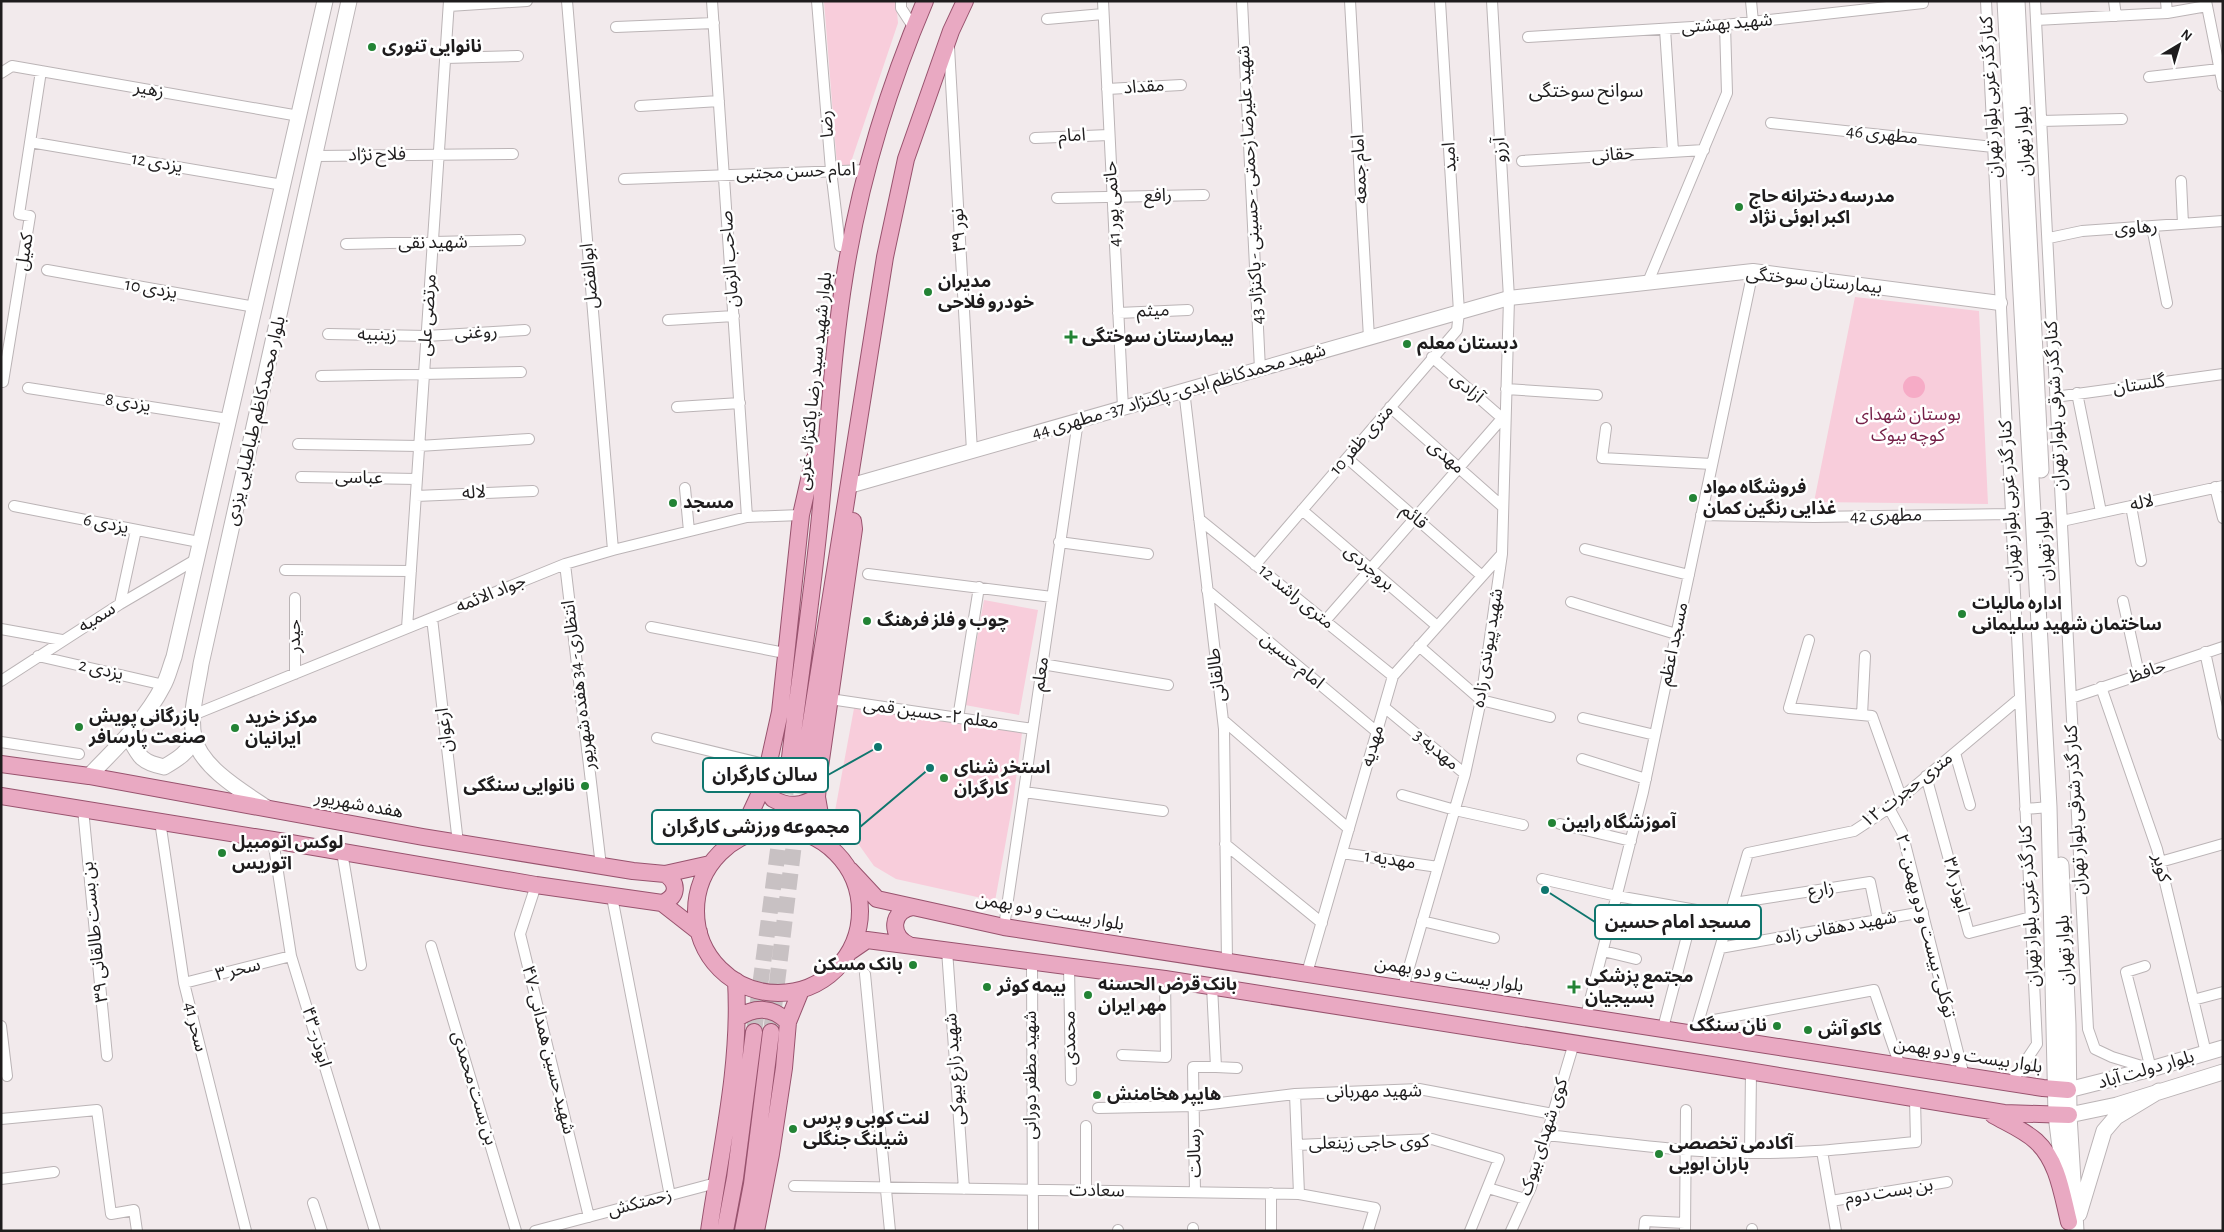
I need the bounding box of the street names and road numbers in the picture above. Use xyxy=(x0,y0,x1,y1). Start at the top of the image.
street label: شهید بهشتی xyxy=(1681,11,1774,38)
street label: کنار گذر غربی بلوار تهران xyxy=(1977,15,2005,178)
street label: شهید علیرضا زحمتی - حسینی - پاکنژاد 43 xyxy=(1235,45,1268,325)
street label: مقداد xyxy=(1123,77,1165,97)
street label: زهیر xyxy=(131,78,165,102)
street label: بلوار تهران xyxy=(2013,105,2036,177)
street label: رضا xyxy=(817,109,838,139)
street label: مطهری 46 xyxy=(1845,122,1919,149)
street label: امام xyxy=(1058,126,1087,150)
street label: امام جمعه xyxy=(1349,133,1375,204)
street label: آرزو xyxy=(1489,136,1511,163)
street label: امید xyxy=(1440,142,1460,172)
street label: فلاح نژاد xyxy=(348,145,406,168)
street label: حقانی xyxy=(1591,145,1635,166)
street label: یزدی 12 xyxy=(130,150,184,177)
street label: حاتمی پور 41 xyxy=(1102,160,1125,247)
street label: امام حسن مجتبی xyxy=(736,161,856,187)
street label: رافع xyxy=(1144,187,1172,209)
street label: نور ۳۹ xyxy=(949,208,970,252)
street label: صاحب الزمان xyxy=(718,210,743,308)
street label: رهاوی xyxy=(2114,218,2158,239)
street label: کمیل xyxy=(13,231,38,272)
street label: شهید نقی xyxy=(398,233,468,254)
street label: ابوالفضل xyxy=(578,242,603,310)
street label: بیمارستان سوختگی xyxy=(1745,264,1883,298)
street label: بلوار شهید سید رضا پاکنژاد غربی xyxy=(795,271,837,491)
street label: مرتضی علی xyxy=(416,273,441,357)
street label: یزدی 10 xyxy=(123,276,179,303)
street label: میثم xyxy=(1136,301,1170,324)
street label: بلوار محمدکاظم طباطبایی یزدی xyxy=(223,314,292,528)
street label: کنار گذر شرقی بلوار تهران xyxy=(2042,320,2070,492)
street label: روغنی xyxy=(454,323,498,344)
street label: زینبیه xyxy=(357,326,397,345)
street label: شهید محمدکاظم ابدی- پاکنژاد 37- مطهری 44 xyxy=(1030,341,1329,446)
street label: آزادی xyxy=(1447,368,1488,408)
street label: گلستان xyxy=(2112,371,2167,399)
street label: یزدی 8 xyxy=(104,391,152,416)
street label: 10 متری ظفر xyxy=(1327,401,1398,479)
street label: کنار گذر غربی بلوار تهران xyxy=(1996,419,2024,582)
street label: مهدی xyxy=(1424,436,1468,478)
street label: عباسی xyxy=(335,469,383,488)
street label: لاله xyxy=(462,483,486,503)
street label: لاله xyxy=(2128,492,2156,514)
street label: قائم xyxy=(1395,501,1431,535)
street label: مطهری 42 xyxy=(1850,506,1922,527)
street label: بلوار تهران xyxy=(2034,510,2057,582)
street label: یزدی 6 xyxy=(82,511,130,538)
street label: بروجردی xyxy=(1340,542,1397,595)
street label: 12 متری راشد xyxy=(1254,561,1337,634)
street label: جواد الائمه xyxy=(453,572,529,617)
street label: شهید پیوندی زاده xyxy=(1470,587,1507,709)
street label: انتظاری- 34 هفده شهریور xyxy=(560,599,599,772)
street label: سمیه xyxy=(75,600,119,636)
street label: مسجد اعظم xyxy=(1656,601,1695,688)
street label: حیدر xyxy=(286,619,305,654)
street label: امام حسین xyxy=(1254,630,1327,696)
street label: طالقانی xyxy=(1205,647,1230,703)
street label: یزدی 2 xyxy=(77,656,125,685)
street label: معلم xyxy=(1030,656,1055,693)
street label: حافظ xyxy=(2126,657,2168,687)
street label: معلم ۲- حسین قمی xyxy=(862,696,1000,735)
street label: ارغوان xyxy=(434,707,457,753)
street label: مهدیه xyxy=(1359,723,1387,769)
street label: کنار گذر شرقی بلوار تهران xyxy=(2062,724,2090,896)
street label: مهدیه 3 xyxy=(1410,726,1462,774)
street label: ۱۲ متری حجرت xyxy=(1858,749,1957,832)
street label: هفده شهریور xyxy=(312,788,405,823)
street label: کنار گذر غربی بلوار تهران xyxy=(2016,824,2044,987)
street label: توکلی- بیست و دو بهمن ۲۰ xyxy=(1891,832,1958,1020)
street label: مهدیه 1 xyxy=(1363,848,1417,872)
street label: کویر xyxy=(2148,851,2173,885)
street label: ۳۸ ابوذر xyxy=(1939,855,1972,915)
street label: بن‌ بست طالقانی ۳۹ xyxy=(79,861,112,1003)
street label: زارع xyxy=(1807,879,1836,905)
street label: بلوار بیست و دو بهمن xyxy=(974,890,1126,935)
street label: شهید دهقانی زاده xyxy=(1774,908,1898,949)
street label: بلوار تهران xyxy=(2054,914,2077,986)
street label: بلوار بیست و دو بهمن xyxy=(1373,954,1525,997)
street label: سحر ۳ xyxy=(214,956,263,985)
street label: شهید حسین همدانی -۴۷ xyxy=(517,964,578,1136)
street label: سحر 41 xyxy=(179,1000,210,1054)
street label: ابوذر- ۴۳ xyxy=(297,1005,334,1070)
street label: شهید مظفر دورانی xyxy=(1022,1011,1041,1139)
street label: محمدی xyxy=(1061,1011,1080,1065)
street label: شهید زارع بیوکی xyxy=(942,1012,972,1126)
street label: بن بست محمدی xyxy=(447,1029,500,1148)
street label: بلوار بیست و دو بهمن xyxy=(1892,1035,2044,1078)
street label: بلوار دولت آباد xyxy=(2095,1046,2197,1093)
street label: کوی شهدای بیوک xyxy=(1517,1076,1573,1198)
street label: شهید مهربانی xyxy=(1326,1082,1422,1103)
street label: رسالت xyxy=(1186,1128,1205,1178)
street label: کوی حاجی زینعلی xyxy=(1308,1133,1430,1154)
street label: بن بست دوم xyxy=(1844,1176,1935,1212)
street label: سعادت xyxy=(1069,1182,1125,1200)
street label: زحمتکش xyxy=(606,1186,674,1221)

